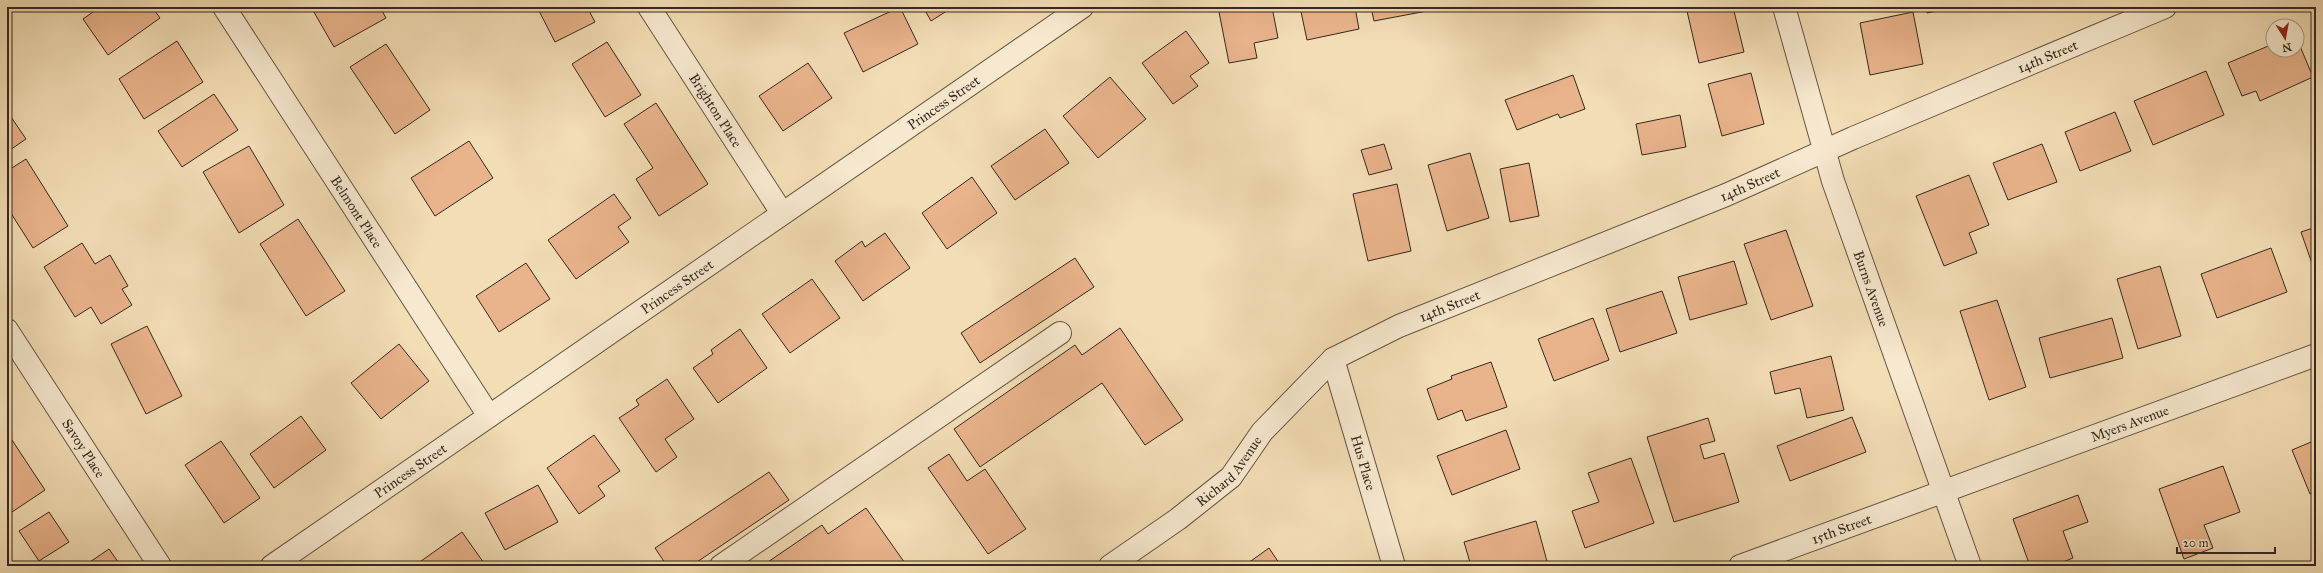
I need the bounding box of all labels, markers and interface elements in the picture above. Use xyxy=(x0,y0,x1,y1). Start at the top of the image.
north arrow xyxy=(2265,18,2305,58)
street label: 14th Street xyxy=(2015,37,2081,77)
text: N xyxy=(2280,40,2293,55)
street label: Brighton Place xyxy=(685,70,746,151)
street label: Princess Street xyxy=(904,72,983,134)
street label: 14th Street xyxy=(1718,164,1783,206)
street label: Belmont Place xyxy=(327,173,386,252)
street label: Burns Avenue xyxy=(1849,248,1892,329)
street label: Princess Street xyxy=(638,256,717,318)
street label: 14th Street xyxy=(1417,286,1483,326)
street label: Myers Avenue xyxy=(2089,402,2171,446)
street label: Savoy Place xyxy=(58,416,109,481)
street label: Richard Avenue xyxy=(1193,433,1266,511)
street label: Hus Place xyxy=(1347,433,1379,493)
street label: Princess Street xyxy=(371,440,450,502)
street label: 15th Street xyxy=(1809,511,1874,548)
scale bar xyxy=(2177,529,2275,555)
text: 20 m xyxy=(2183,536,2209,550)

